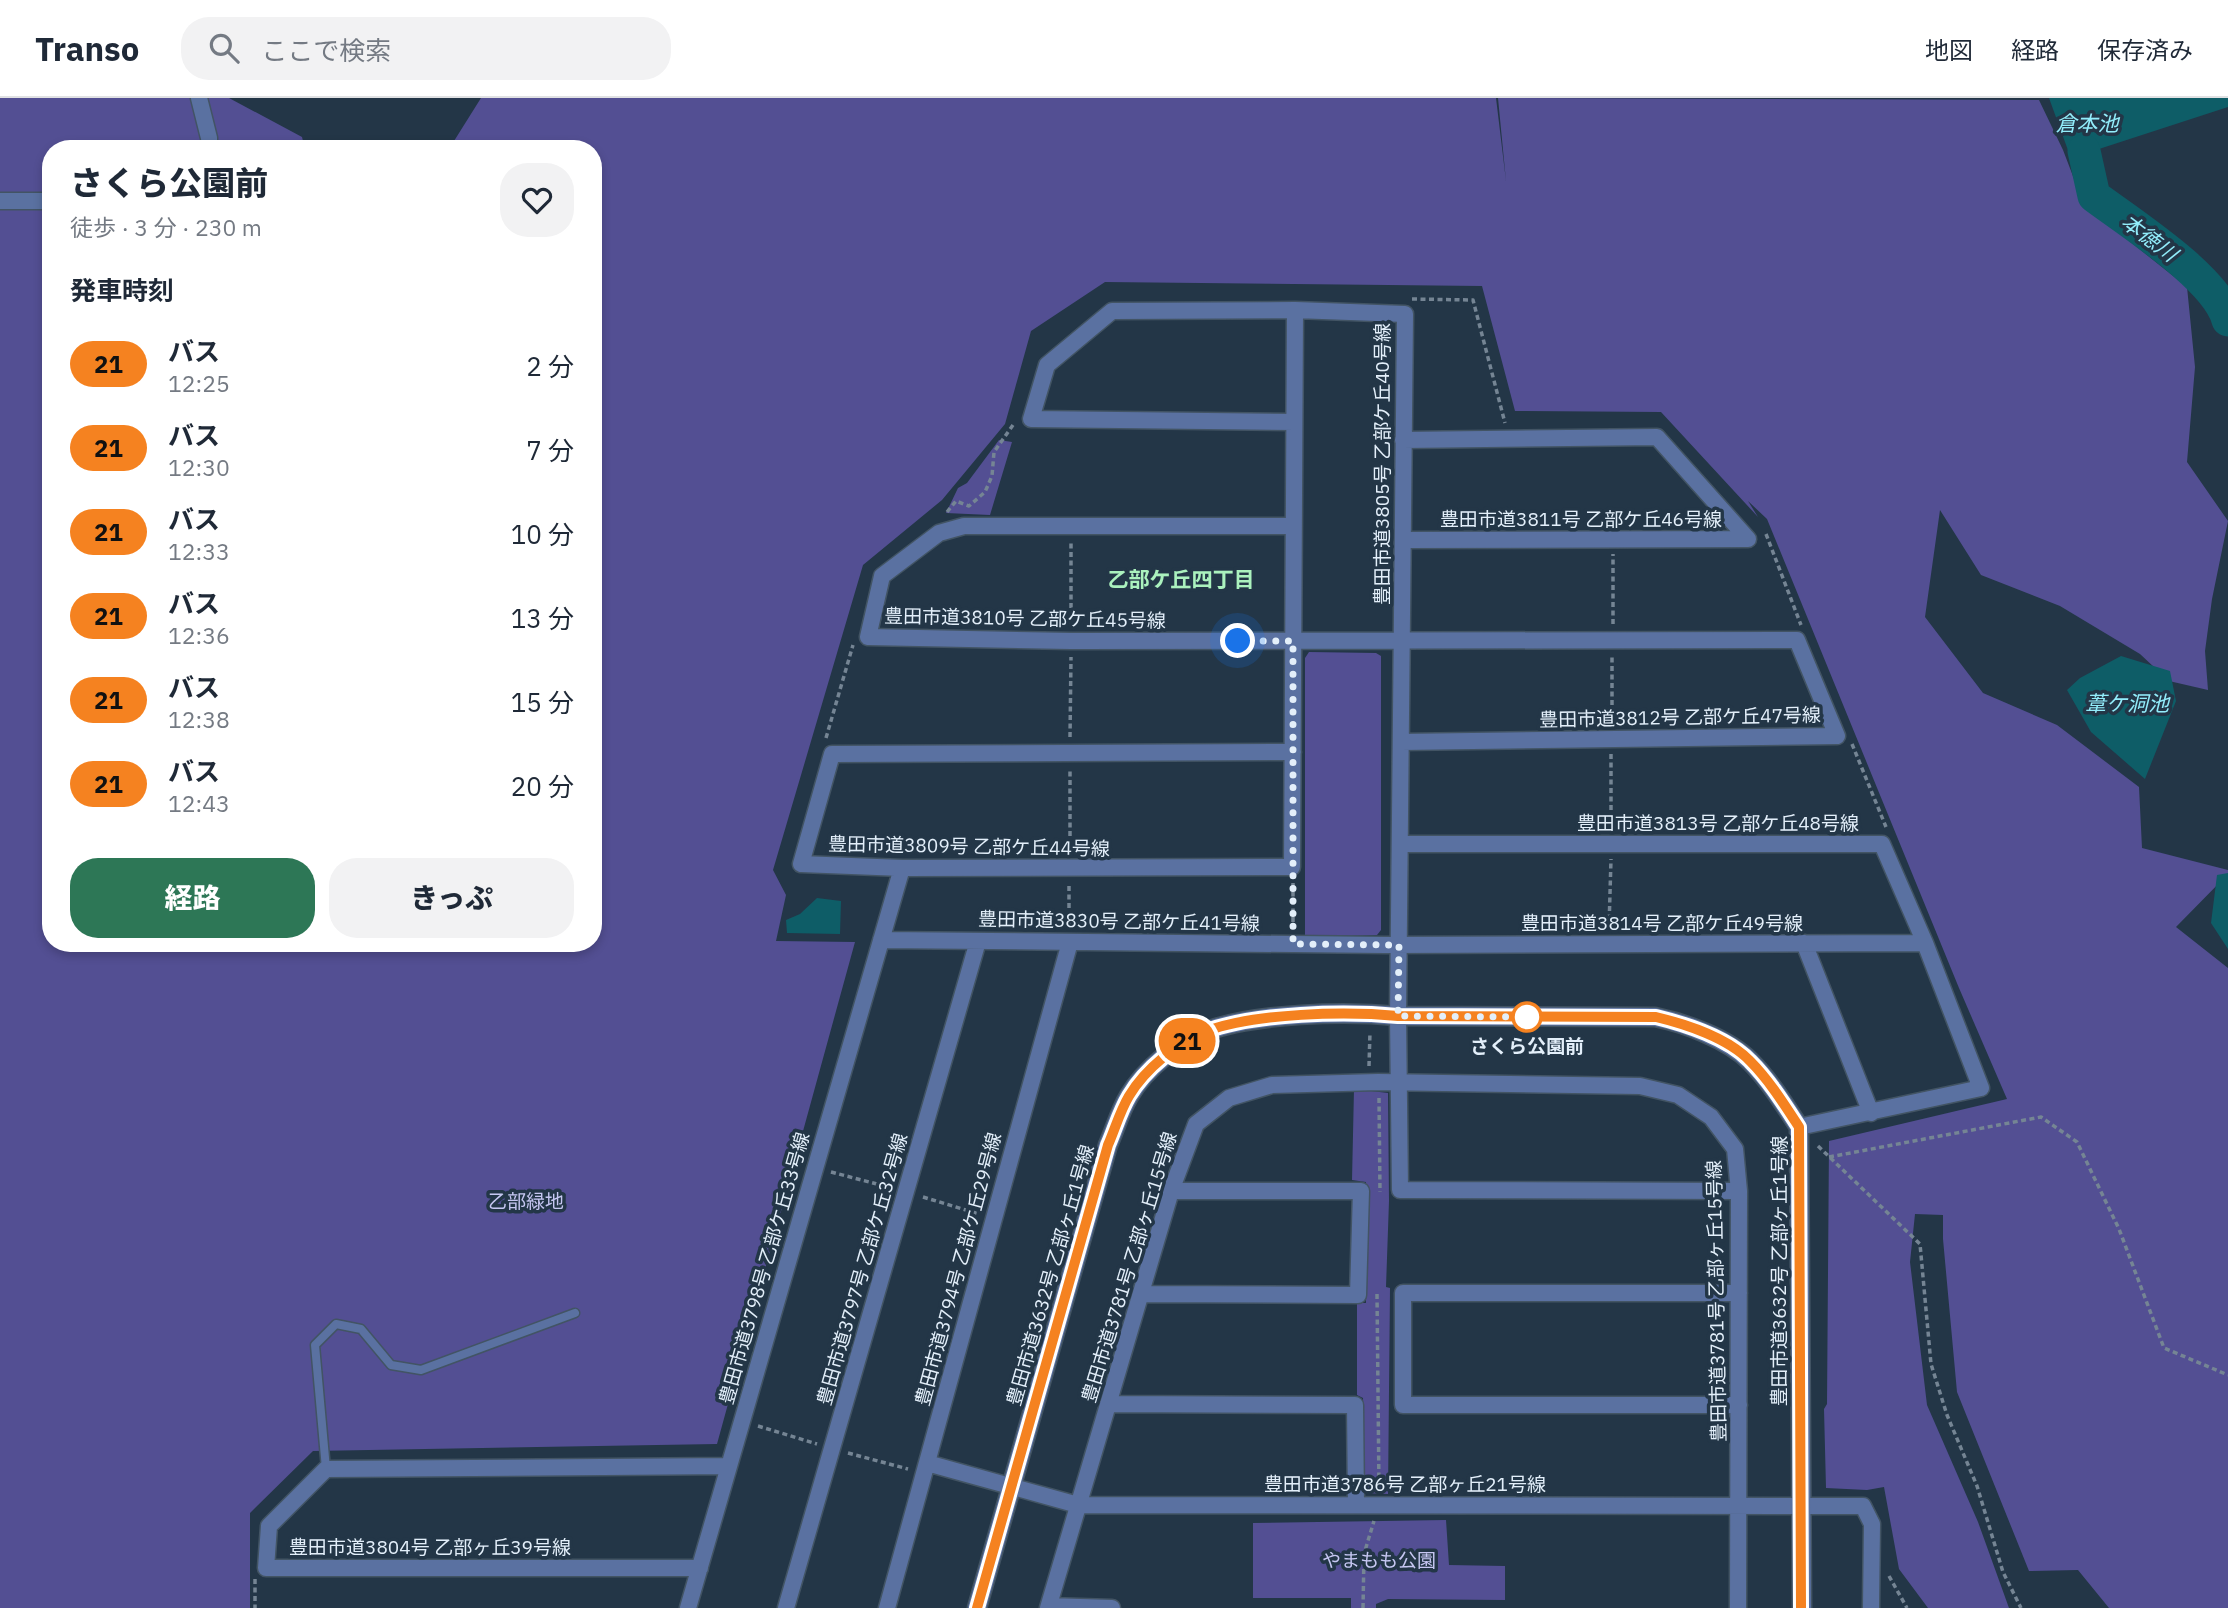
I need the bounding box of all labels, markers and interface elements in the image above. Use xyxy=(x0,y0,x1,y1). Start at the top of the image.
search box xyxy=(181,17,671,80)
text: Transo xyxy=(35,27,139,70)
icon: search xyxy=(205,29,243,67)
text: ここで検索 xyxy=(261,33,391,67)
text: 地図 xyxy=(1925,34,1973,66)
text: 経路 xyxy=(2011,34,2059,66)
text: 保存済み xyxy=(2097,34,2193,66)
water label: 倉本池 xyxy=(2056,109,2120,137)
text: さくら公園前 xyxy=(70,161,268,204)
button: heart xyxy=(500,163,574,237)
water label: 本徳川 xyxy=(2116,207,2185,269)
text: 徒歩 · 3 分 · 230 m xyxy=(70,212,262,242)
text: 発車時刻 xyxy=(70,273,174,307)
street label: 豊田市道3805号 乙部ケ丘40号線 xyxy=(1370,323,1394,605)
text: バス xyxy=(168,334,220,368)
text: 21 xyxy=(94,348,123,380)
text: 2 分 xyxy=(526,349,574,383)
text: 12:25 xyxy=(168,368,230,398)
text: バス xyxy=(168,418,220,452)
text: 21 xyxy=(94,432,123,464)
text: 7 分 xyxy=(526,433,574,467)
text: 12:30 xyxy=(168,452,230,482)
text: バス xyxy=(168,502,220,536)
street label: 豊田市道3811号 乙部ケ丘46号線 xyxy=(1440,507,1722,531)
text: 21 xyxy=(94,516,123,548)
text: 10 分 xyxy=(511,517,574,551)
text: 12:33 xyxy=(168,536,230,566)
district label: 乙部ケ丘四丁目 xyxy=(1108,565,1255,593)
text: バス xyxy=(168,586,220,620)
text: 21 xyxy=(94,600,123,632)
text: 13 分 xyxy=(511,601,574,635)
street label: 豊田市道3810号 乙部ケ丘45号線 xyxy=(884,604,1166,632)
text: 12:36 xyxy=(168,620,230,650)
your location xyxy=(1220,623,1255,658)
text: バス xyxy=(168,670,220,704)
text: 21 xyxy=(94,684,123,716)
text: 15 分 xyxy=(511,685,574,719)
water label: 葦ケ洞池 xyxy=(2085,689,2171,717)
street label: 豊田市道3812号 乙部ケ丘47号線 xyxy=(1539,703,1821,731)
text: 12:38 xyxy=(168,704,230,734)
text: バス xyxy=(168,754,220,788)
text: 21 xyxy=(94,768,123,800)
text: 20 分 xyxy=(511,769,574,803)
text: 12:43 xyxy=(168,788,230,818)
street label: 豊田市道3813号 乙部ケ丘48号線 xyxy=(1577,811,1859,835)
street label: 豊田市道3809号 乙部ケ丘44号線 xyxy=(828,832,1110,860)
button: 経路 xyxy=(70,858,315,938)
button: きっぷ xyxy=(329,858,574,938)
street label: 豊田市道3830号 乙部ケ丘41号線 xyxy=(978,907,1260,935)
street label: 豊田市道3814号 乙部ケ丘49号線 xyxy=(1521,911,1803,935)
marker: さくら公園前 xyxy=(1512,1002,1542,1032)
line badge: 21 xyxy=(1156,1018,1218,1064)
text: 21 xyxy=(1173,1025,1201,1057)
place label: さくら公園前 xyxy=(1470,1034,1584,1058)
street label: 豊田市道3798号 乙部ケ丘33号線 xyxy=(714,1129,814,1407)
street label: 豊田市道3781号 乙部ヶ丘15号線 xyxy=(1076,1129,1182,1405)
street label: 豊田市道3797号 乙部ケ丘32号線 xyxy=(812,1130,912,1408)
street label: 豊田市道3794号 乙部ケ丘29号線 xyxy=(910,1130,1006,1408)
street label: 豊田市道3632号 乙部ヶ丘1号線 xyxy=(1767,1136,1791,1406)
street label: 豊田市道3632号 乙部ヶ丘1号線 xyxy=(1001,1142,1099,1408)
street label: 豊田市道3781号 乙部ヶ丘15号線 xyxy=(1702,1160,1730,1442)
park label: 乙部緑地 xyxy=(488,1189,564,1213)
street label: 豊田市道3786号 乙部ヶ丘21号線 xyxy=(1264,1472,1546,1496)
street label: 豊田市道3804号 乙部ヶ丘39号線 xyxy=(289,1535,571,1559)
park label: やまもも公園 xyxy=(1322,1548,1436,1572)

